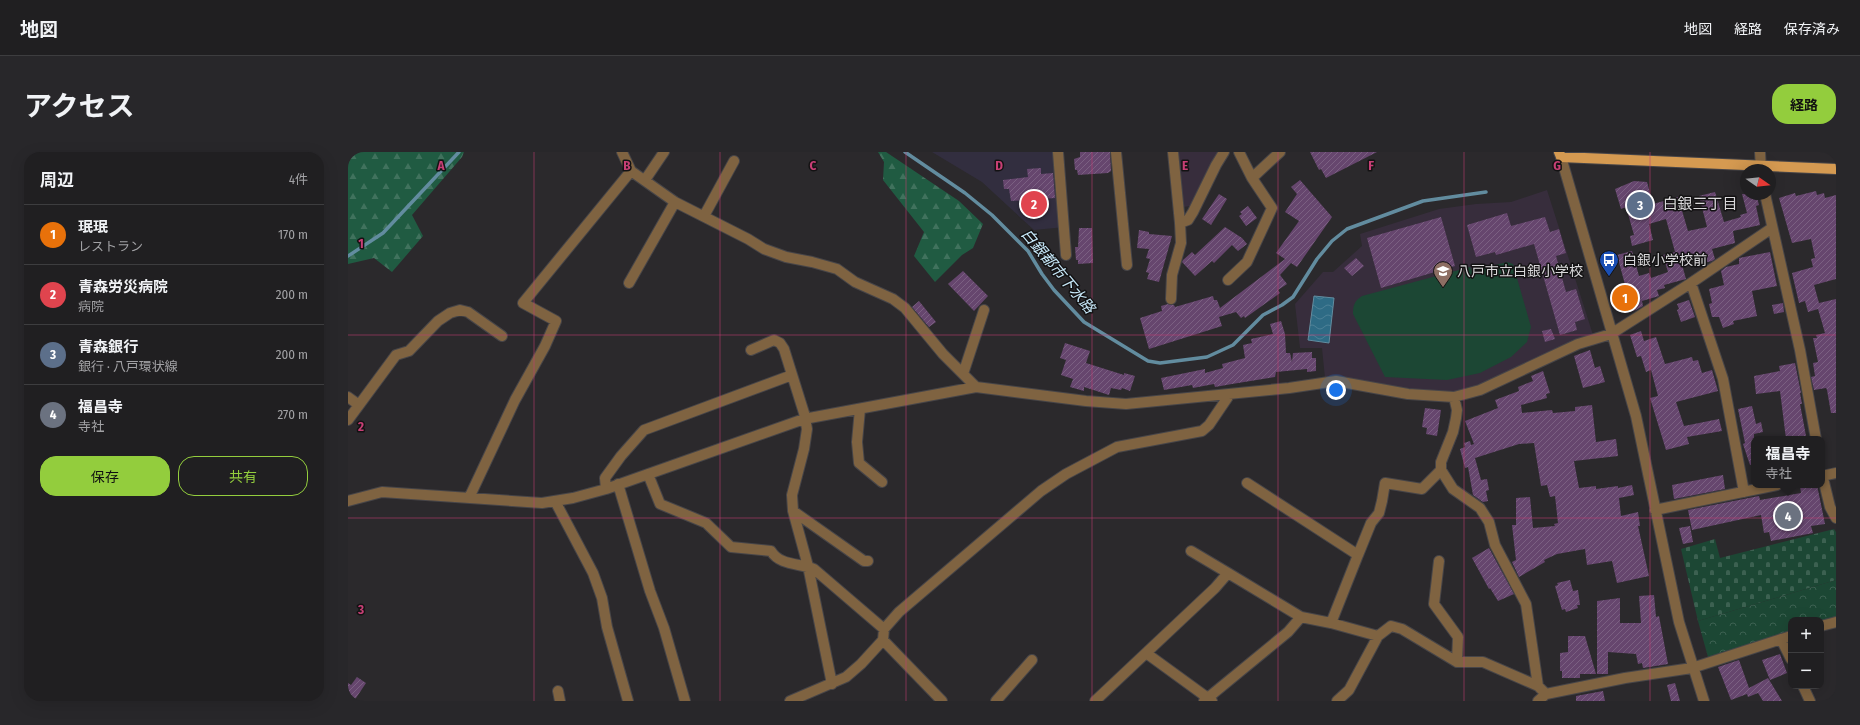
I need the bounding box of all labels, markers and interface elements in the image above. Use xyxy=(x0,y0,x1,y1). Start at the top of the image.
text: 地図 xyxy=(20,18,58,41)
text: 地図 xyxy=(1684,21,1712,38)
text: 経路 xyxy=(1734,21,1762,38)
text: 保存済み xyxy=(1784,21,1840,38)
button: 経路 xyxy=(1772,84,1836,124)
text: アクセス xyxy=(24,90,135,123)
text: A xyxy=(436,158,445,173)
text: B xyxy=(623,158,631,173)
text: C xyxy=(810,158,817,173)
text: D xyxy=(995,158,1003,173)
text: E xyxy=(1182,158,1188,173)
text: F xyxy=(1368,158,1374,173)
text: G xyxy=(1553,158,1561,173)
north arrow xyxy=(1740,164,1776,200)
text: 周辺 xyxy=(40,170,74,191)
text: 4件 xyxy=(289,172,308,187)
pin: 2 xyxy=(1021,189,1047,219)
pin: 3 xyxy=(1627,190,1653,220)
district label: 白銀三丁目 xyxy=(1662,195,1738,213)
text: 珉珉 xyxy=(78,218,108,236)
water label: 白銀都市下水路 xyxy=(1017,225,1100,319)
text: 1 xyxy=(50,227,56,242)
text: 170 m xyxy=(278,227,308,242)
text: 1 xyxy=(358,236,364,251)
text: レストラン xyxy=(78,239,143,254)
bus stop icon: 白銀小学校前 xyxy=(1598,249,1620,277)
place label: 白銀小学校前 xyxy=(1623,252,1707,269)
school or university icon: 八戸市立白銀小学校 xyxy=(1432,260,1454,288)
place label: 八戸市立白銀小学校 xyxy=(1457,263,1583,280)
text: 青森労災病院 xyxy=(78,278,168,296)
pin: 1 xyxy=(1612,283,1638,313)
text: 2 xyxy=(50,287,56,302)
text: 200 m xyxy=(276,287,308,302)
text: 病院 xyxy=(78,299,104,314)
text: 青森銀行 xyxy=(78,338,138,356)
text: 3 xyxy=(50,347,56,362)
text: 200 m xyxy=(276,347,308,362)
text: 銀行 · 八戸環状線 xyxy=(78,359,178,374)
your location xyxy=(1326,380,1346,400)
text: 福昌寺 xyxy=(78,398,123,416)
text: 4 xyxy=(50,407,56,422)
text: 270 m xyxy=(277,407,308,422)
text: 寺社 xyxy=(78,419,104,434)
text: 2 xyxy=(357,419,364,434)
popup xyxy=(1751,436,1825,488)
text: 福昌寺 xyxy=(1765,445,1811,463)
button: 保存 xyxy=(40,456,170,496)
button: 共有 xyxy=(178,456,308,496)
text: 寺社 xyxy=(1765,466,1792,481)
pin: 4 xyxy=(1775,501,1801,531)
text: 3 xyxy=(357,602,364,617)
map controls xyxy=(1788,617,1824,689)
button: + xyxy=(1788,617,1824,653)
button: − xyxy=(1788,653,1824,689)

